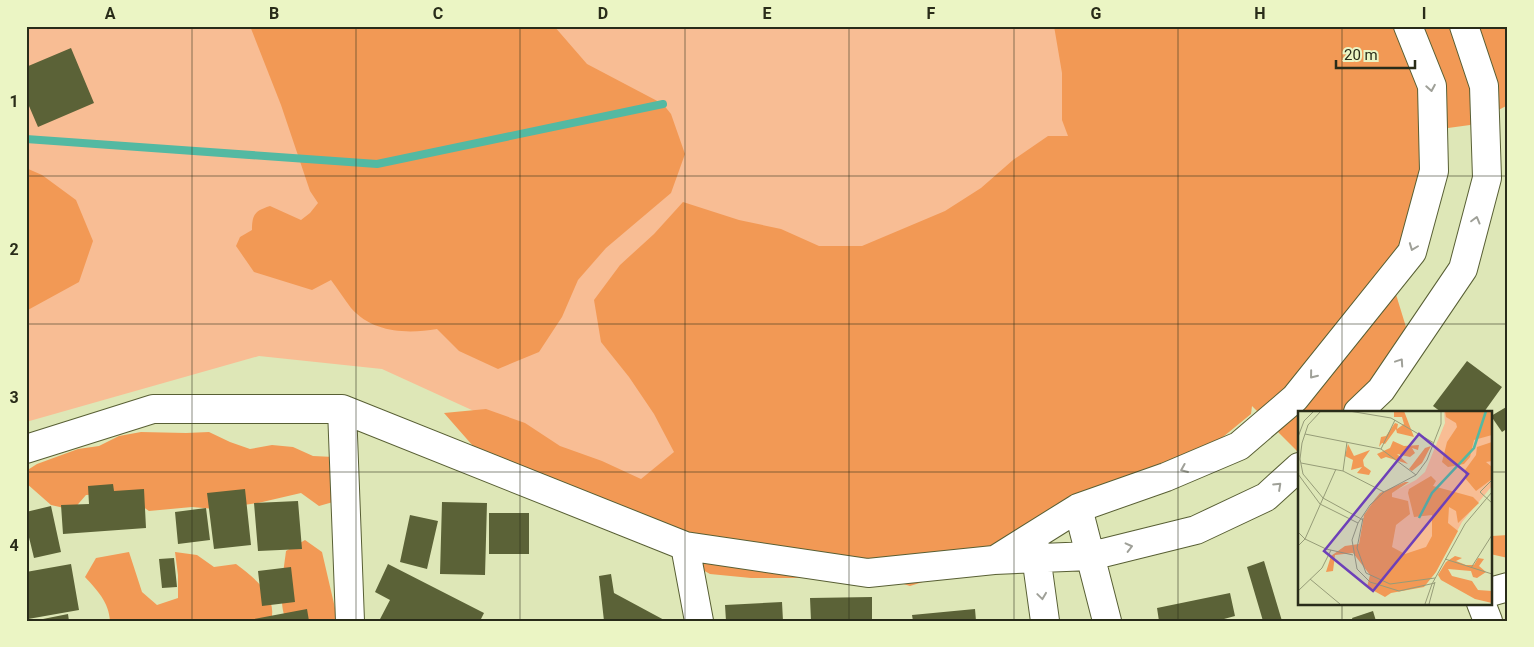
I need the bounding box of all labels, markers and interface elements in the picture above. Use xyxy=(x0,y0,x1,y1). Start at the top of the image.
text: A xyxy=(105,4,116,23)
text: B xyxy=(269,4,279,23)
text: C xyxy=(433,4,443,23)
text: D xyxy=(598,4,608,23)
text: E xyxy=(763,4,772,23)
text: F xyxy=(927,4,936,23)
text: G xyxy=(1091,4,1102,23)
text: H xyxy=(1254,4,1266,23)
text: I xyxy=(1422,4,1426,23)
scale bar xyxy=(1336,38,1415,70)
text: 20 m xyxy=(1344,46,1378,64)
one-way arrow xyxy=(1425,84,1435,93)
text: 1 xyxy=(9,92,19,111)
one-way arrow xyxy=(1470,216,1480,224)
text: 2 xyxy=(9,240,19,259)
one-way arrow xyxy=(1409,242,1419,251)
one-way arrow xyxy=(1394,358,1404,367)
one-way arrow xyxy=(1310,370,1319,379)
text: 3 xyxy=(9,388,19,407)
inset map xyxy=(1298,411,1492,604)
one-way arrow xyxy=(1180,463,1189,474)
one-way arrow xyxy=(1272,483,1281,492)
text: 4 xyxy=(9,536,19,555)
one-way arrow xyxy=(1124,542,1133,553)
one-way arrow xyxy=(1036,593,1047,601)

